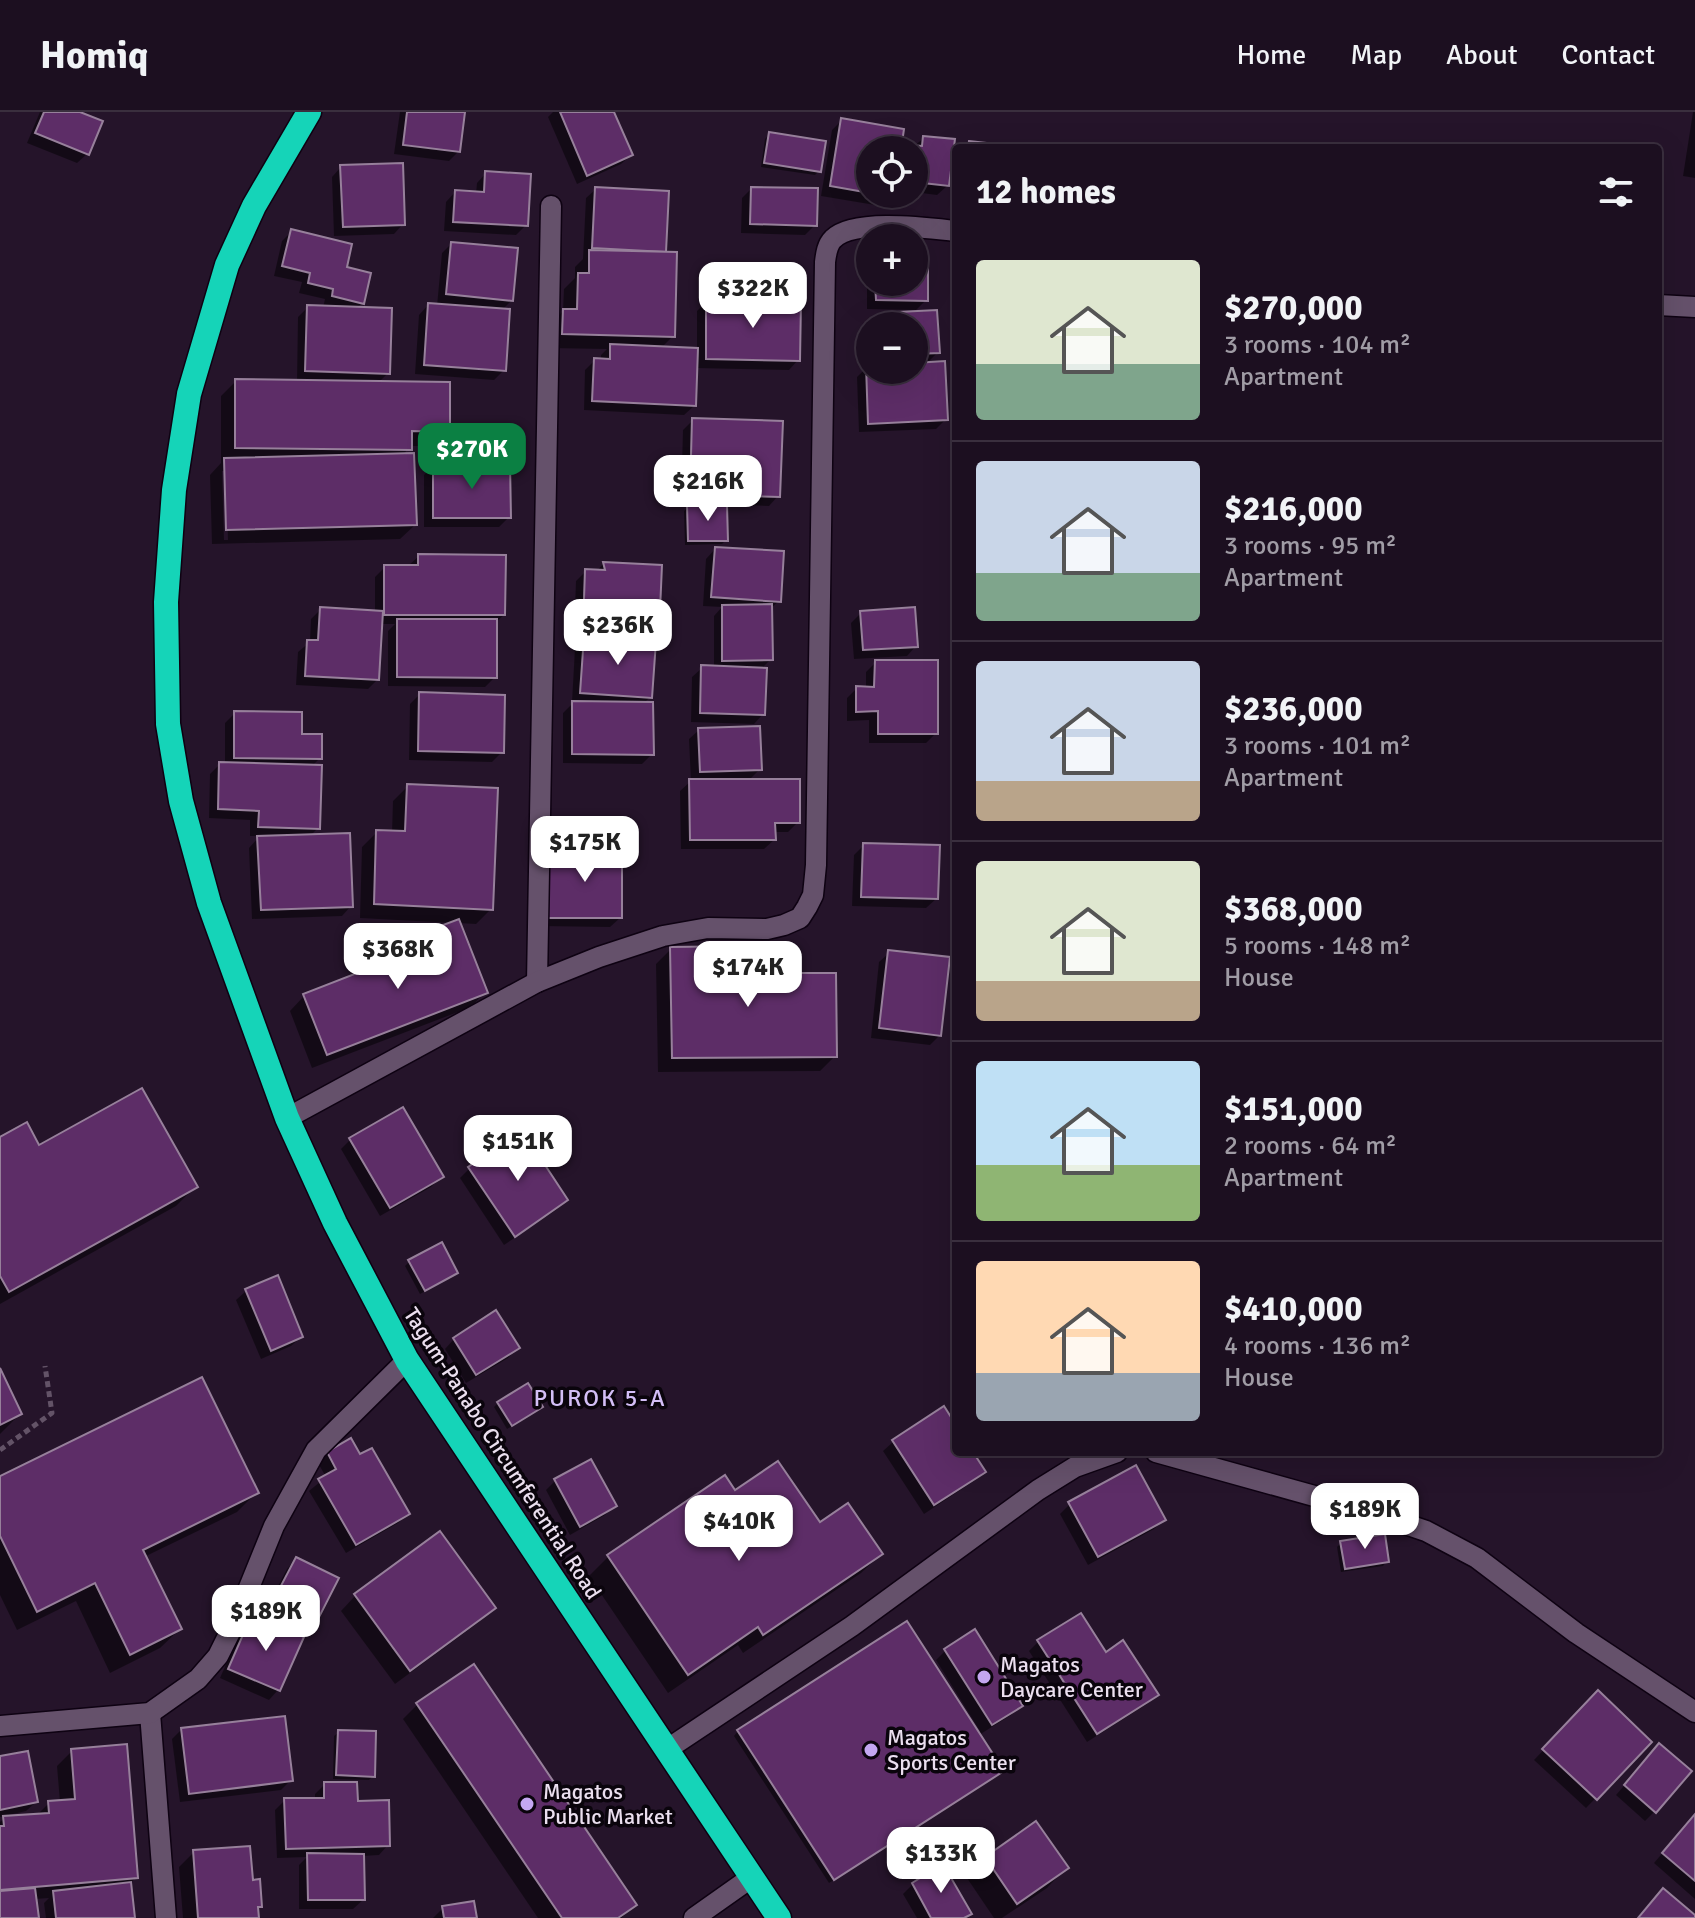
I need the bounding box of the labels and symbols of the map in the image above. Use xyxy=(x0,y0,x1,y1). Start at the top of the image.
pin: $322K xyxy=(697,262,809,330)
pin: $270K xyxy=(416,423,528,491)
pin: $216K xyxy=(652,455,764,523)
pin: $236K xyxy=(562,599,674,667)
pin: $175K xyxy=(529,816,641,884)
pin: $368K xyxy=(342,923,454,991)
pin: $174K xyxy=(692,941,804,1009)
pin: $151K xyxy=(462,1115,574,1183)
street label: Tagum-Panabo Circumferential Road xyxy=(398,1302,607,1604)
district label: PUROK 5-A xyxy=(533,1383,667,1413)
pin: $189K xyxy=(1309,1483,1421,1551)
pin: $410K xyxy=(683,1495,795,1563)
pin: $189K xyxy=(210,1585,322,1653)
place label: Magatos Daycare Center xyxy=(1000,1651,1143,1703)
marker: Magatos Daycare Center xyxy=(975,1668,993,1686)
place label: Magatos Sports Center xyxy=(887,1724,1016,1776)
marker: Magatos Sports Center xyxy=(862,1741,880,1759)
place label: Magatos Public Market xyxy=(543,1778,673,1830)
marker: Magatos Public Market xyxy=(518,1795,536,1813)
pin: $133K xyxy=(885,1827,997,1895)

